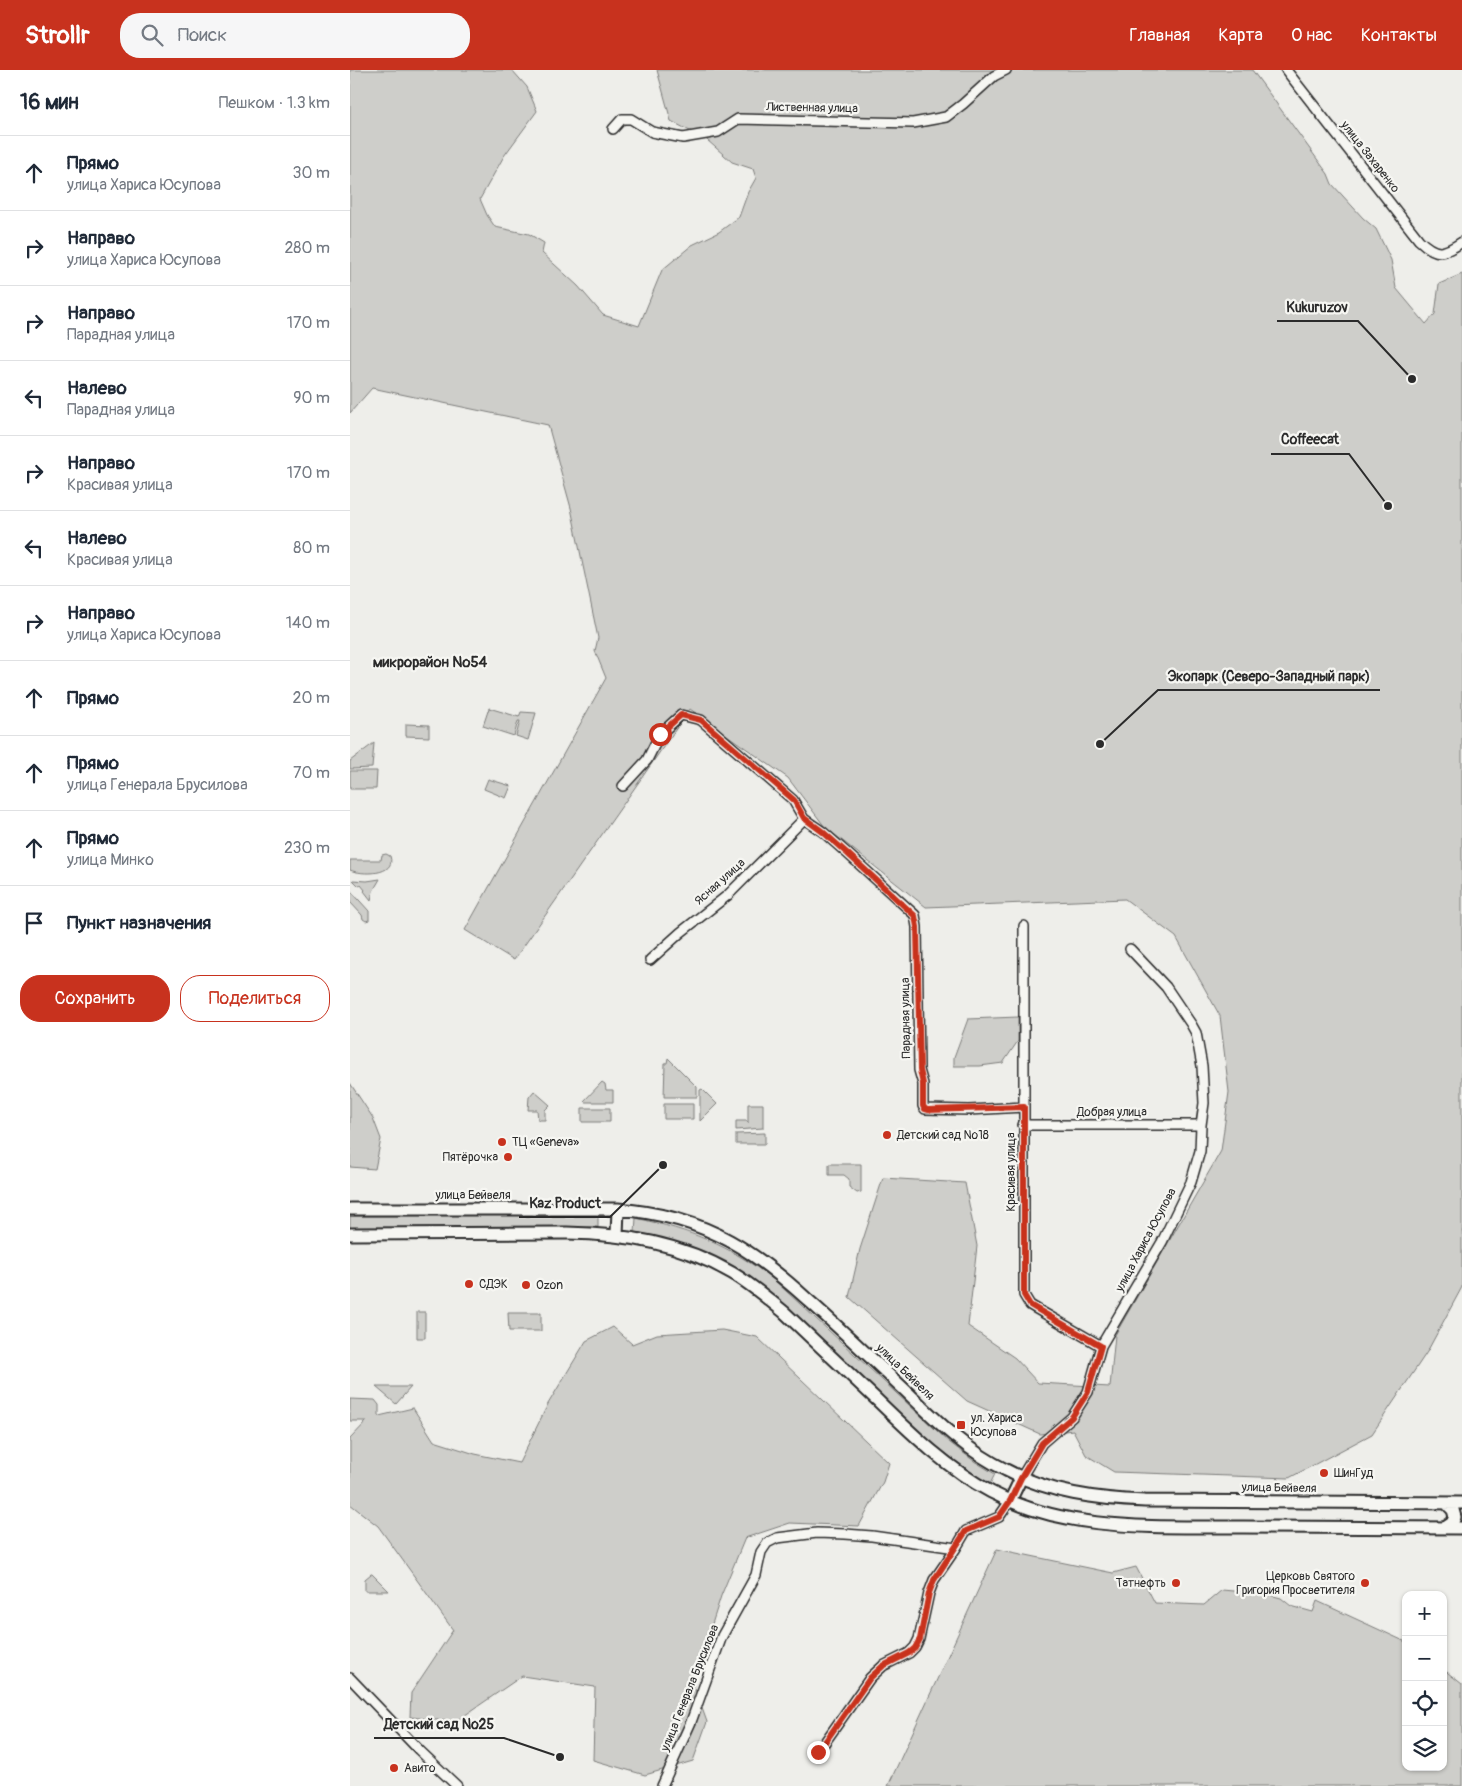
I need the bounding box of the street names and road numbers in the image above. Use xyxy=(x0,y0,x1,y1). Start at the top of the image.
street label: Лиственная улица xyxy=(765,100,858,116)
street label: улица Захаренко xyxy=(1337,117,1403,196)
street label: Ясная улица xyxy=(692,855,749,909)
street label: Парадная улица xyxy=(898,977,914,1059)
street label: Добрая улица xyxy=(1076,1105,1147,1120)
street label: Красивая улица xyxy=(1004,1132,1019,1212)
street label: улица Хариса Юсупова xyxy=(1112,1185,1180,1295)
street label: улица Бейвеля xyxy=(434,1188,511,1203)
street label: улица Бейвеля xyxy=(872,1340,937,1404)
street label: улица Бейвеля xyxy=(1240,1480,1317,1496)
street label: улица Генерала Брусилова xyxy=(657,1622,722,1755)

